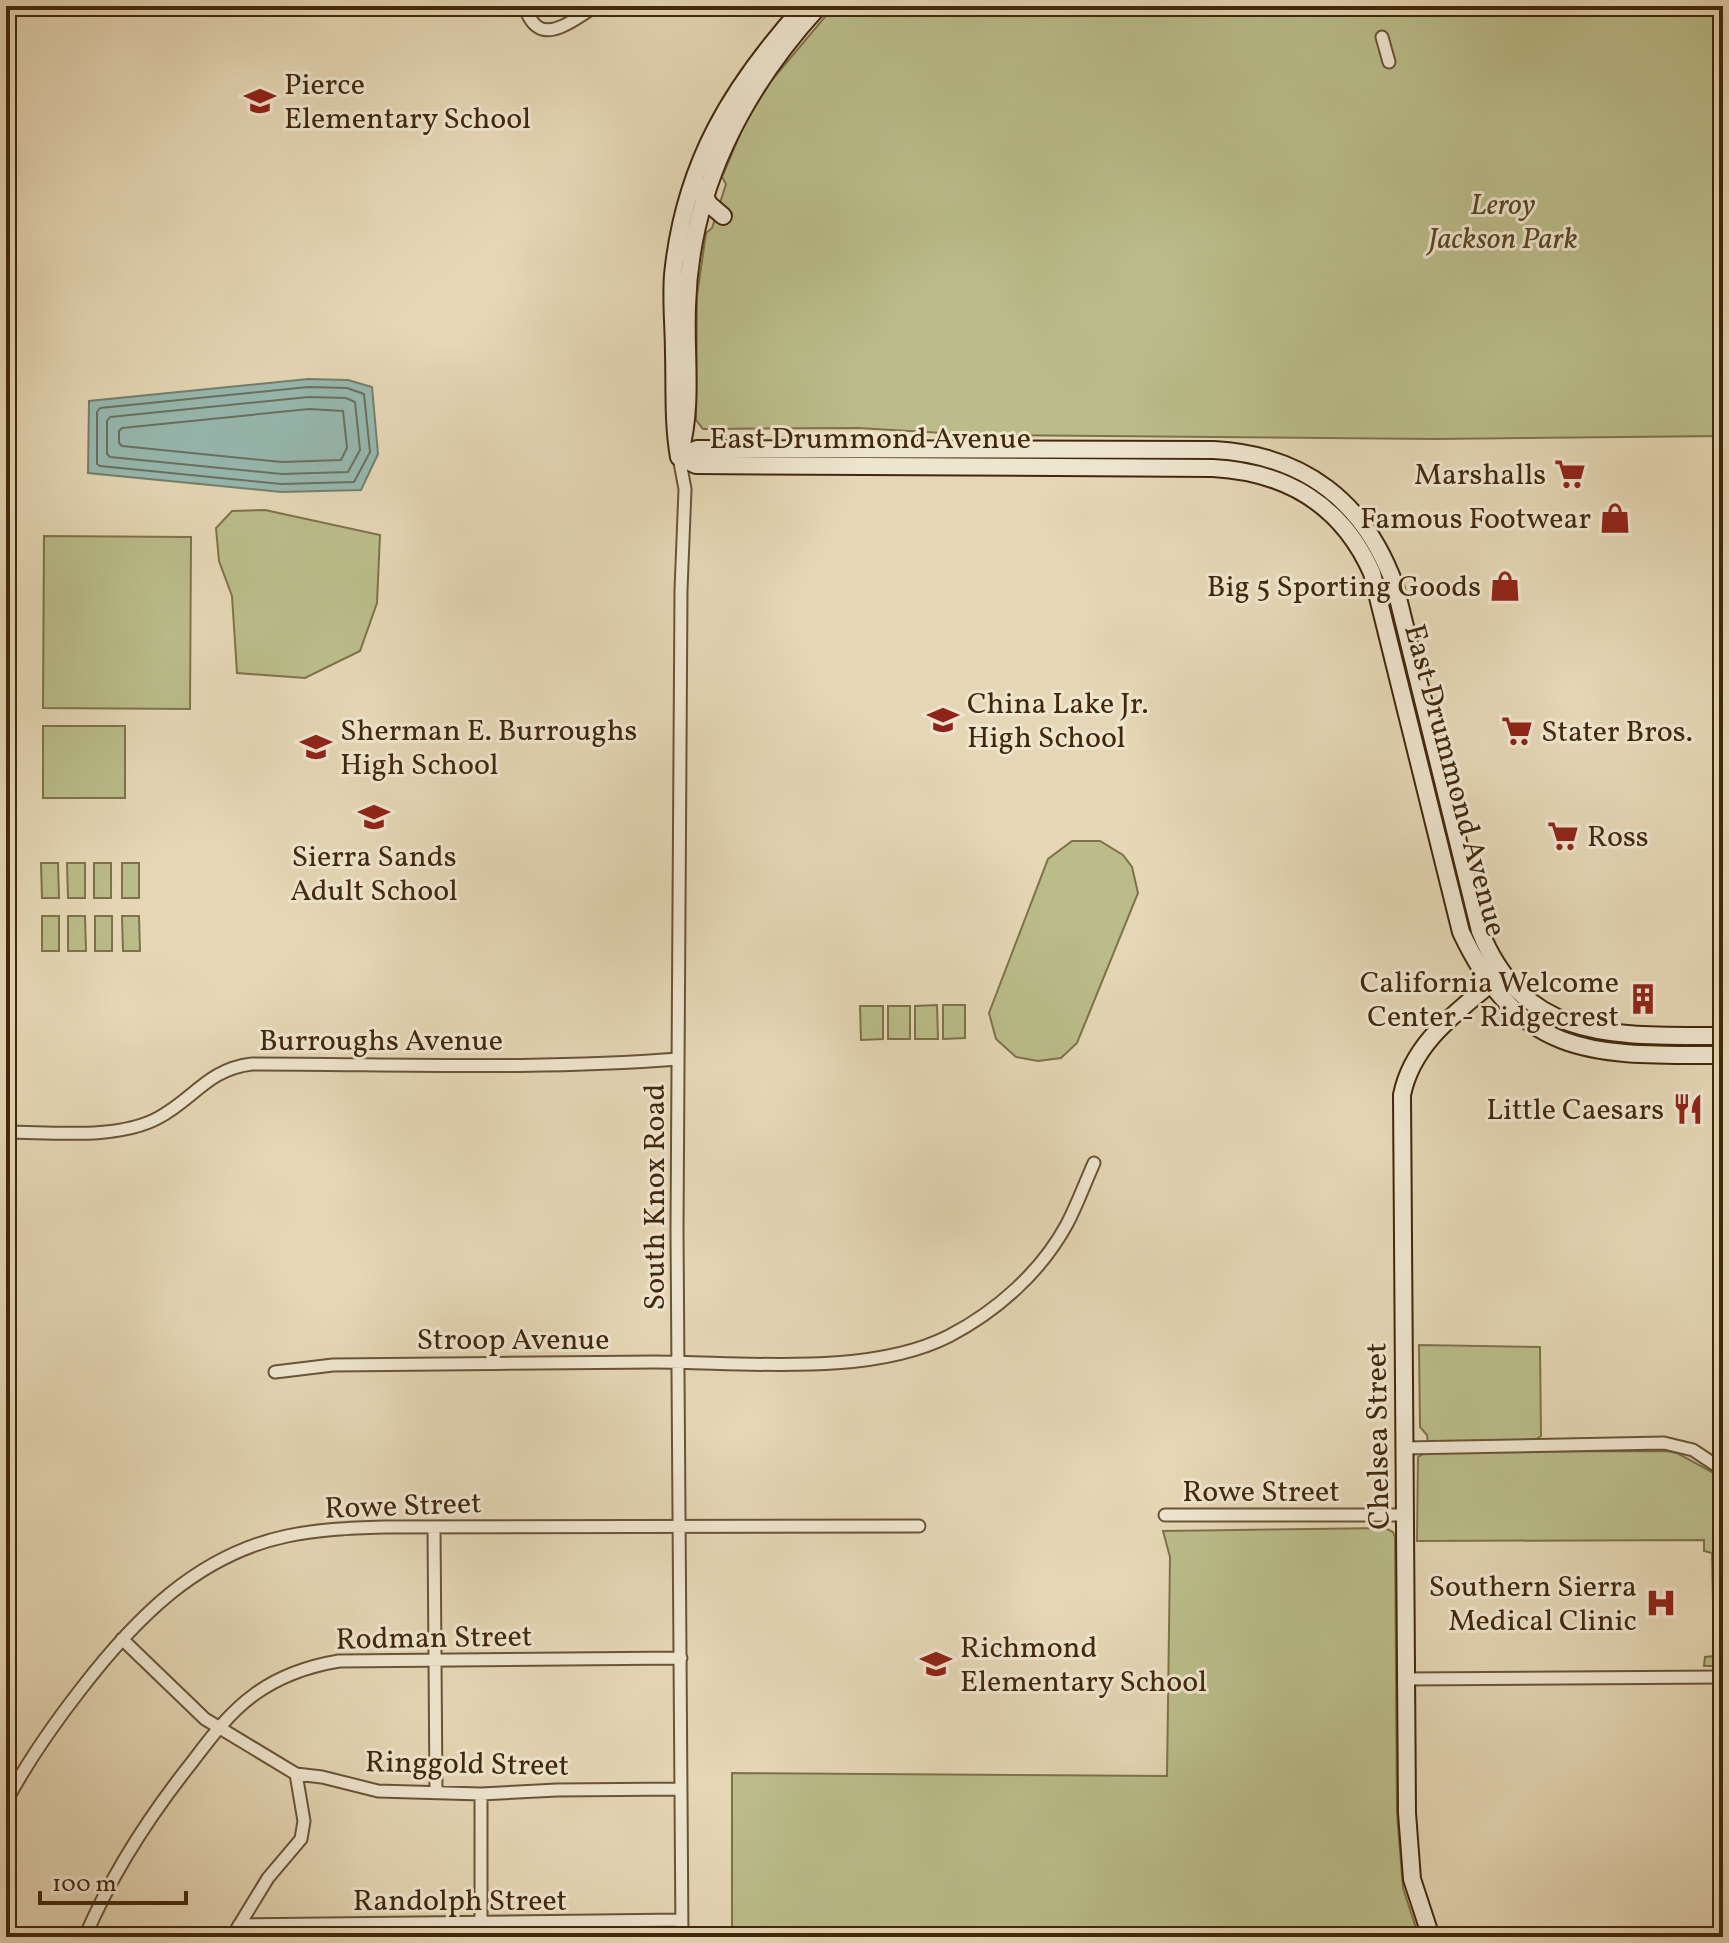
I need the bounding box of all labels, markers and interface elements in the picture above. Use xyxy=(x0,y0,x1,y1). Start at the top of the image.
place label: Pierce Elementary School xyxy=(284,65,531,141)
school or university icon: Pierce Elementary School xyxy=(243,84,277,118)
park label: Leroy Jackson Park xyxy=(1425,185,1578,261)
street label: East Drummond Avenue xyxy=(709,419,1031,461)
place label: Marshalls xyxy=(1414,455,1546,497)
supermarket icon: Marshalls xyxy=(1553,457,1587,491)
place label: Famous Footwear xyxy=(1360,499,1591,541)
shop icon: Famous Footwear xyxy=(1598,501,1632,535)
place label: Big 5 Sporting Goods xyxy=(1207,567,1481,609)
shop icon: Big 5 Sporting Goods xyxy=(1488,569,1522,603)
street label: East Drummond Avenue xyxy=(1392,620,1516,941)
place label: China Lake Jr. High School xyxy=(967,684,1149,760)
school or university icon: China Lake Jr. High School xyxy=(926,703,960,737)
place label: Sherman E. Burroughs High School xyxy=(340,711,637,787)
place label: Stater Bros. xyxy=(1541,712,1693,754)
supermarket icon: Stater Bros. xyxy=(1500,714,1534,748)
school or university icon: Sherman E. Burroughs High School xyxy=(299,730,333,764)
school or university icon: Sierra Sands Adult School xyxy=(357,800,391,834)
place label: Ross xyxy=(1587,817,1649,859)
supermarket icon: Ross xyxy=(1546,819,1580,853)
place label: Sierra Sands Adult School xyxy=(290,837,458,913)
place label: California Welcome Center - Ridgecrest xyxy=(1360,963,1619,1039)
building icon: California Welcome Center - Ridgecrest xyxy=(1626,982,1660,1016)
street label: Burroughs Avenue xyxy=(259,1021,503,1063)
street label: South Knox Road xyxy=(635,1084,677,1310)
place label: Little Caesars xyxy=(1486,1090,1664,1132)
restaurant icon: Little Caesars xyxy=(1671,1092,1705,1126)
street label: Stroop Avenue xyxy=(417,1320,609,1362)
street label: Chelsea Street xyxy=(1356,1342,1402,1530)
street label: Rowe Street xyxy=(1182,1472,1340,1514)
street label: Rowe Street xyxy=(324,1483,482,1531)
place label: Southern Sierra Medical Clinic xyxy=(1429,1567,1637,1643)
hospital icon: Southern Sierra Medical Clinic xyxy=(1644,1586,1678,1620)
street label: Rodman Street xyxy=(335,1616,533,1662)
place label: Richmond Elementary School xyxy=(960,1628,1207,1704)
school or university icon: Richmond Elementary School xyxy=(919,1647,953,1681)
street label: Ringgold Street xyxy=(364,1742,569,1788)
scale bar xyxy=(40,1855,186,1905)
text: 100 m xyxy=(52,1868,117,1902)
street label: Randolph Street xyxy=(353,1881,567,1923)

